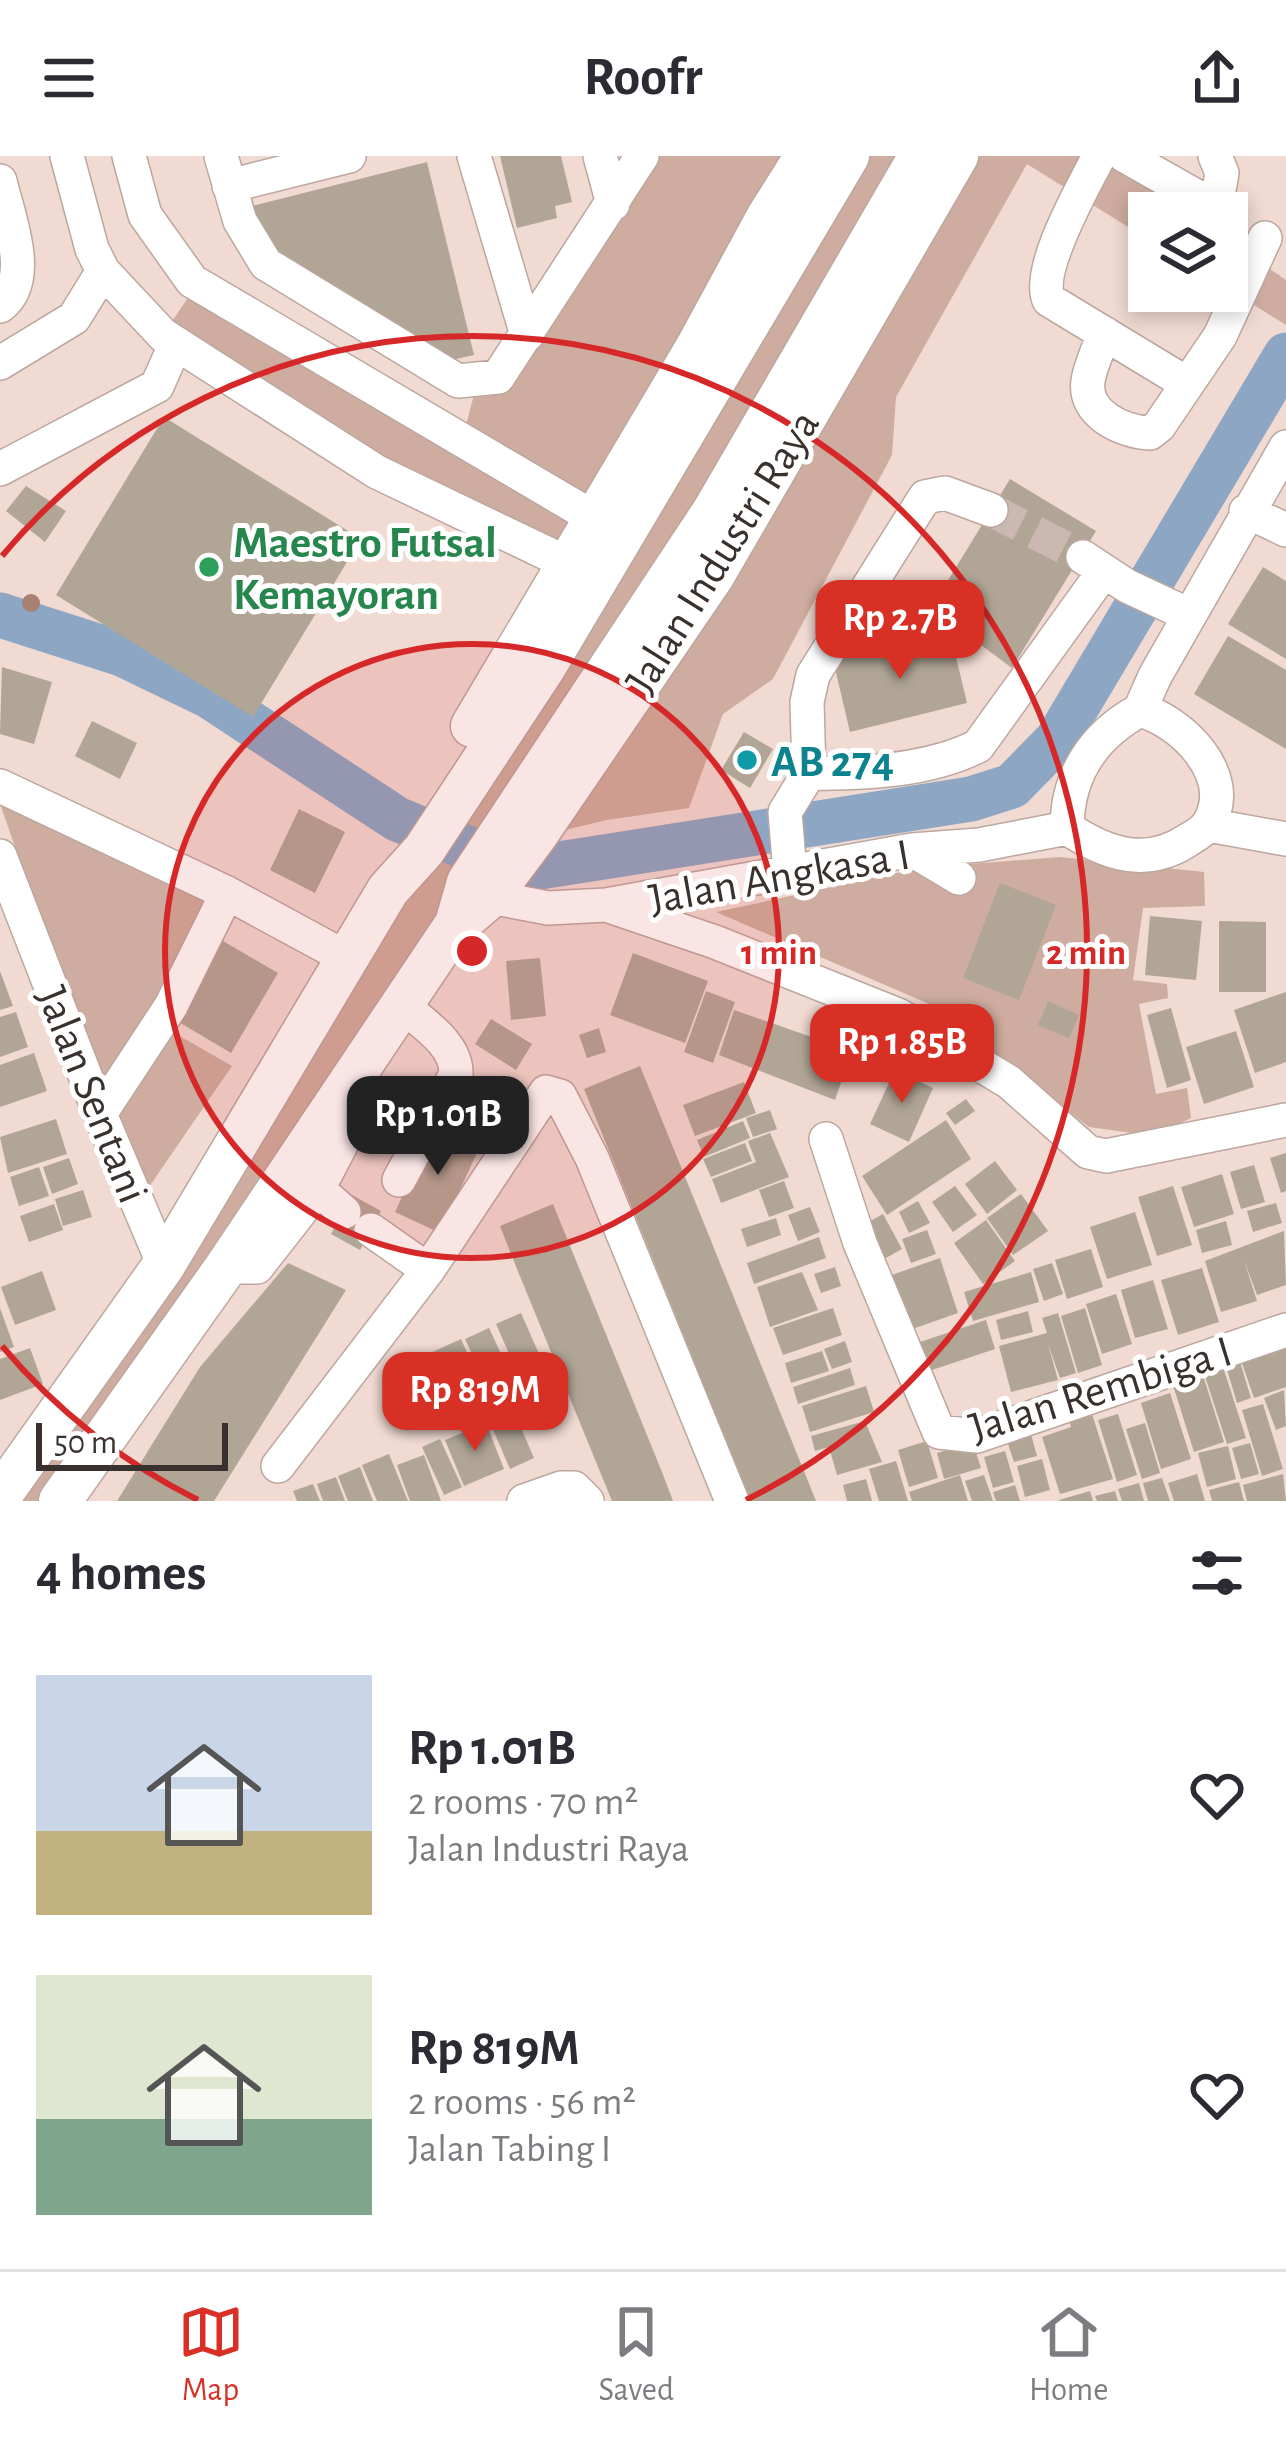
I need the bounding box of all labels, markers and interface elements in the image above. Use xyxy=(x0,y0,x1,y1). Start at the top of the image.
icon: menu xyxy=(36,45,102,111)
icon: share xyxy=(1184,45,1250,111)
text: Roofr xyxy=(584,51,702,105)
map controls xyxy=(1128,192,1248,312)
button: layers xyxy=(1128,192,1248,312)
street label: Jalan Industri Raya xyxy=(618,403,828,702)
place label: Maestro Futsal Kemayoran xyxy=(233,521,497,618)
marker: Maestro Futsal Kemayoran xyxy=(196,554,222,580)
pin: Rp 2.7B xyxy=(789,580,1011,682)
text: Rp 2.7B xyxy=(842,599,958,638)
place label: AB 274 xyxy=(771,740,894,785)
marker: AB 274 xyxy=(734,747,760,773)
street label: Jalan Angkasa I xyxy=(646,832,913,923)
centre of rings xyxy=(451,930,493,972)
text: 1 min xyxy=(741,935,817,971)
text: 2 min xyxy=(1046,935,1126,971)
street label: Jalan Sentani xyxy=(28,980,155,1210)
pin: Rp 1.85B xyxy=(778,1004,1026,1106)
text: Rp 1.85B xyxy=(837,1023,967,1062)
pin: Rp 1.01B xyxy=(314,1076,562,1178)
text: Rp 1.01B xyxy=(374,1095,502,1134)
street label: Jalan Rembiga I xyxy=(964,1329,1237,1452)
pin: Rp 819M xyxy=(364,1352,586,1454)
text: Rp 819M xyxy=(409,1371,541,1410)
scale bar xyxy=(36,1417,228,1470)
text: 50 m xyxy=(54,1427,117,1460)
icon: filters xyxy=(1184,1540,1250,1606)
text: 4 homes xyxy=(36,1548,206,1599)
icon: home xyxy=(132,1723,276,1867)
text: Rp 1.01B xyxy=(408,1723,576,1774)
icon: heart xyxy=(1184,1762,1250,1828)
text: 2 rooms · 70 m² xyxy=(408,1783,638,1822)
text: Jalan Industri Raya xyxy=(408,1830,689,1869)
icon: home xyxy=(132,2023,276,2167)
text: Rp 819M xyxy=(408,2023,580,2074)
icon: heart xyxy=(1184,2062,1250,2128)
text: 2 rooms · 56 m² xyxy=(408,2083,636,2122)
text: Jalan Tabing I xyxy=(408,2130,611,2169)
tab: Map xyxy=(178,2299,244,2411)
tab: Saved xyxy=(599,2299,674,2411)
tab: Home xyxy=(1029,2299,1108,2411)

